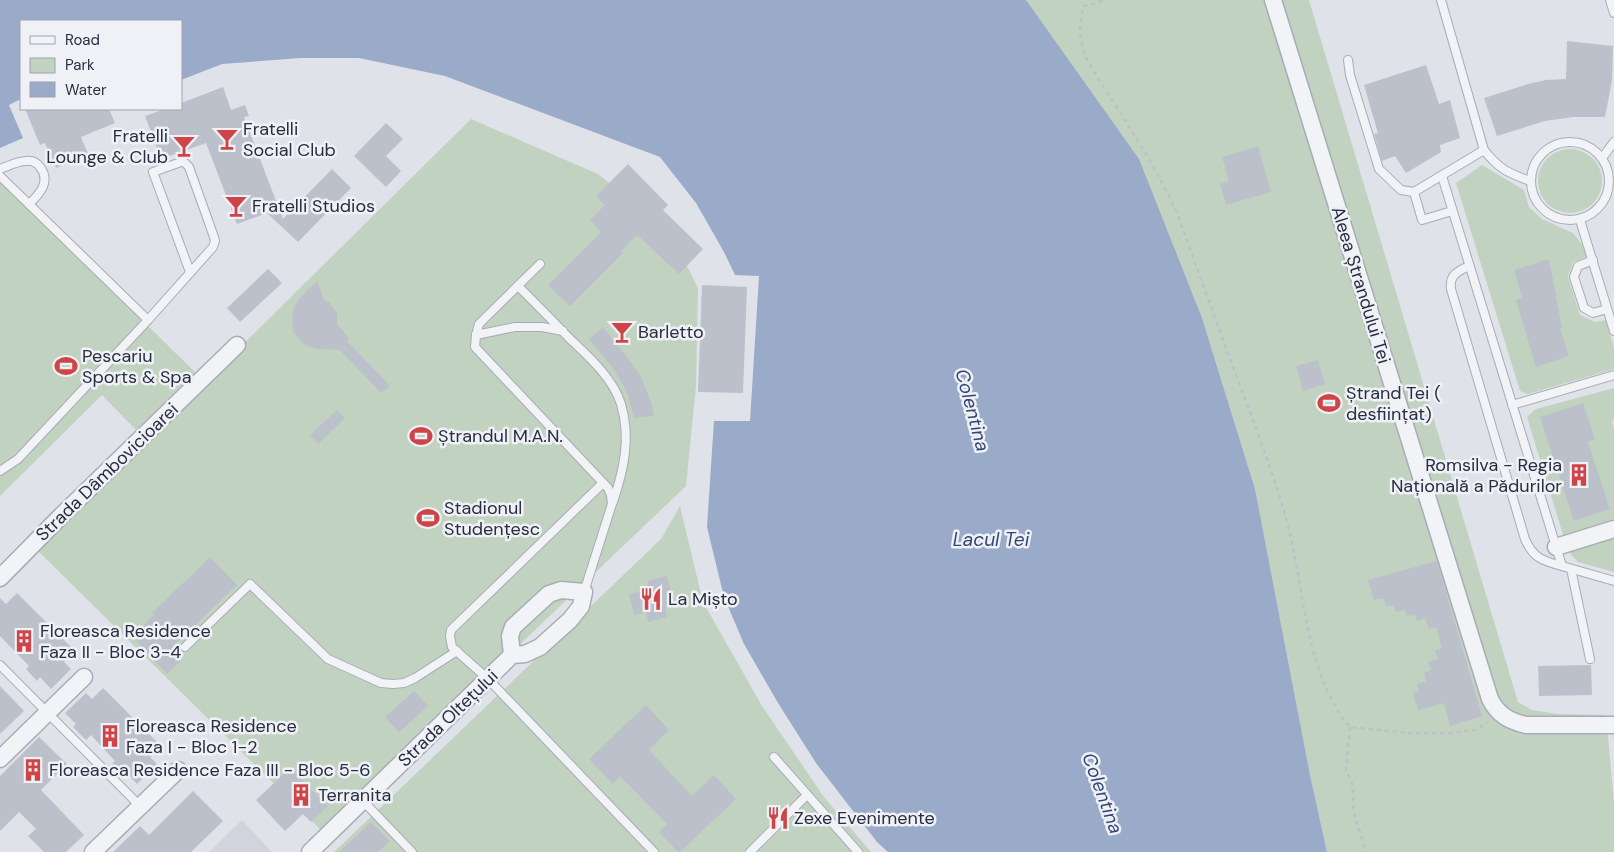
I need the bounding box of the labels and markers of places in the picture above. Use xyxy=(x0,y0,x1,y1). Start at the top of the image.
place label: Fratelli Social Club xyxy=(243,117,336,162)
place label: Fratelli Lounge & Club xyxy=(46,124,168,169)
bar icon: Fratelli Social Club xyxy=(214,126,240,152)
bar icon: Fratelli Lounge & Club xyxy=(171,133,197,159)
bar icon: Fratelli Studios xyxy=(223,193,249,219)
place label: Fratelli Studios xyxy=(252,194,375,218)
bar icon: Barletto xyxy=(609,319,635,345)
place label: Barletto xyxy=(638,320,704,344)
place label: Pescariu Sports & Spa xyxy=(82,344,191,389)
sports icon: Pescariu Sports & Spa xyxy=(53,353,79,379)
place label: Ștrand Tei ( desființat) xyxy=(1346,381,1441,426)
sports icon: Ștrand Tei ( desființat) xyxy=(1316,390,1342,416)
sports icon: Ștrandul M.A.N. xyxy=(408,423,434,449)
place label: Ștrandul M.A.N. xyxy=(438,424,563,448)
place label: Romsilva - Regia Națională a Pădurilor xyxy=(1391,453,1562,498)
building icon: Romsilva - Regia Națională a Pădurilor xyxy=(1566,462,1592,488)
place label: Stadionul Studențesc xyxy=(444,496,540,541)
sports icon: Stadionul Studențesc xyxy=(415,505,441,531)
restaurant icon: La Mișto xyxy=(638,586,664,612)
place label: La Mișto xyxy=(668,587,738,611)
place label: Floreasca Residence Faza II - Bloc 3-4 xyxy=(40,619,211,664)
building icon: Floreasca Residence Faza II - Bloc 3-4 xyxy=(11,628,37,654)
place label: Floreasca Residence Faza I - Bloc 1-2 xyxy=(126,714,297,759)
building icon: Floreasca Residence Faza I - Bloc 1-2 xyxy=(97,723,123,749)
building icon: Floreasca Residence Faza III - Bloc 5-6 xyxy=(20,757,46,783)
place label: Floreasca Residence Faza III - Bloc 5-6 xyxy=(49,758,371,782)
building icon: Terranita xyxy=(288,782,314,808)
place label: Terranita xyxy=(318,783,391,807)
restaurant icon: Zexe Evenimente xyxy=(765,805,791,831)
place label: Zexe Evenimente xyxy=(794,806,935,830)

